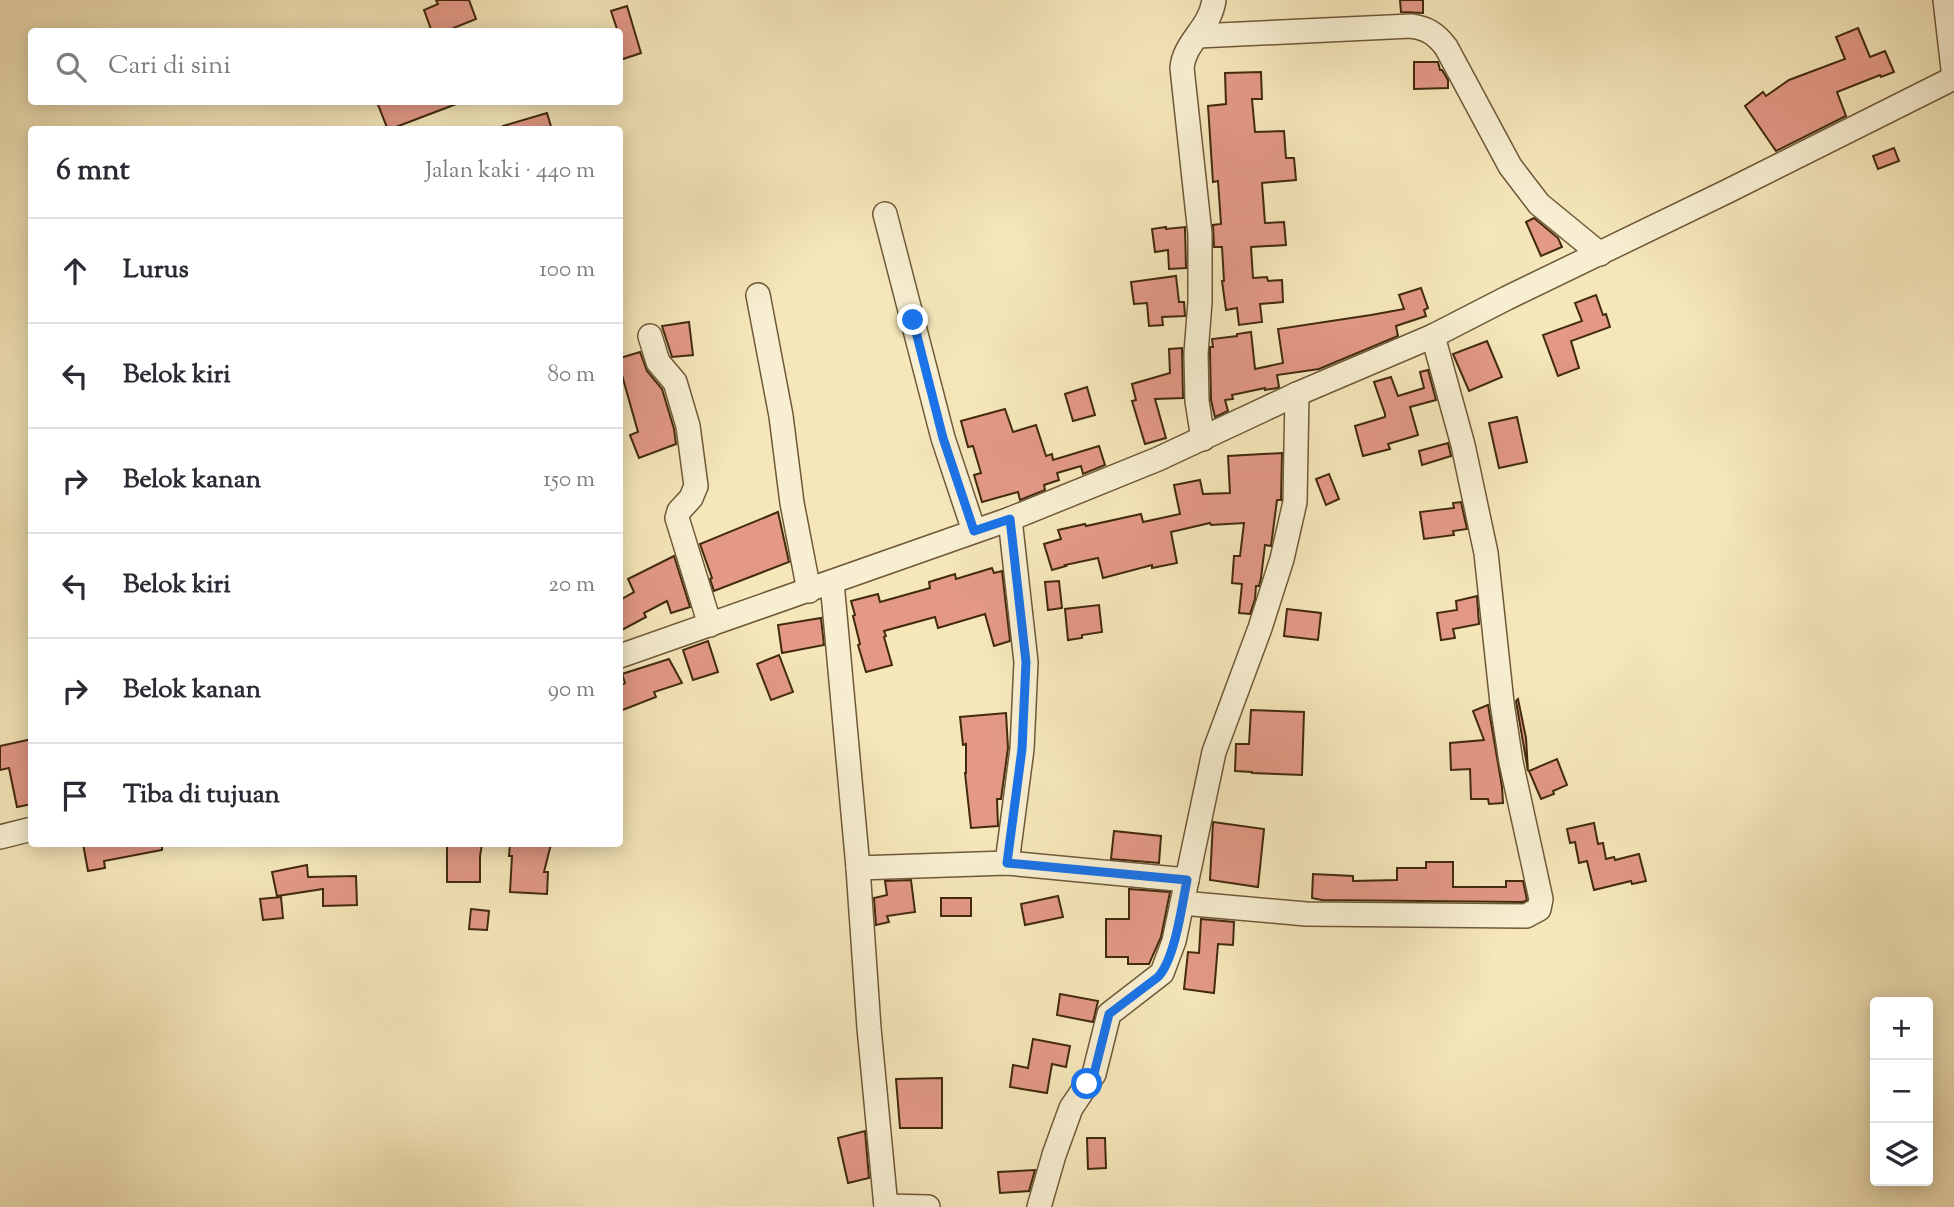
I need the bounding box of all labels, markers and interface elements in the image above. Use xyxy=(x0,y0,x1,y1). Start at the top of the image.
search box xyxy=(28,28,623,105)
icon: search xyxy=(52,48,90,86)
text: Cari di sini xyxy=(108,48,231,85)
text: 6 mnt xyxy=(56,150,130,193)
text: Jalan kaki · 440 m xyxy=(425,155,595,188)
icon: ahead xyxy=(56,252,94,290)
text: Lurus xyxy=(123,252,189,289)
text: 100 m xyxy=(539,254,595,287)
route end xyxy=(897,304,928,335)
icon: left xyxy=(56,357,94,395)
text: Belok kiri xyxy=(123,357,231,394)
text: 80 m xyxy=(547,359,595,392)
icon: right xyxy=(56,462,94,500)
text: Belok kanan xyxy=(123,462,261,499)
text: 150 m xyxy=(543,464,595,497)
icon: left xyxy=(56,567,94,605)
text: Belok kiri xyxy=(123,567,231,604)
text: 20 m xyxy=(548,569,595,602)
icon: right xyxy=(56,672,94,710)
text: Belok kanan xyxy=(123,672,261,709)
text: 90 m xyxy=(548,674,595,707)
icon: arrive xyxy=(56,777,94,815)
text: Tiba di tujuan xyxy=(123,777,280,814)
map controls xyxy=(1870,997,1933,1186)
button: + xyxy=(1870,997,1933,1060)
button: − xyxy=(1870,1060,1933,1123)
route start xyxy=(1071,1068,1102,1099)
button: layers xyxy=(1870,1123,1933,1186)

